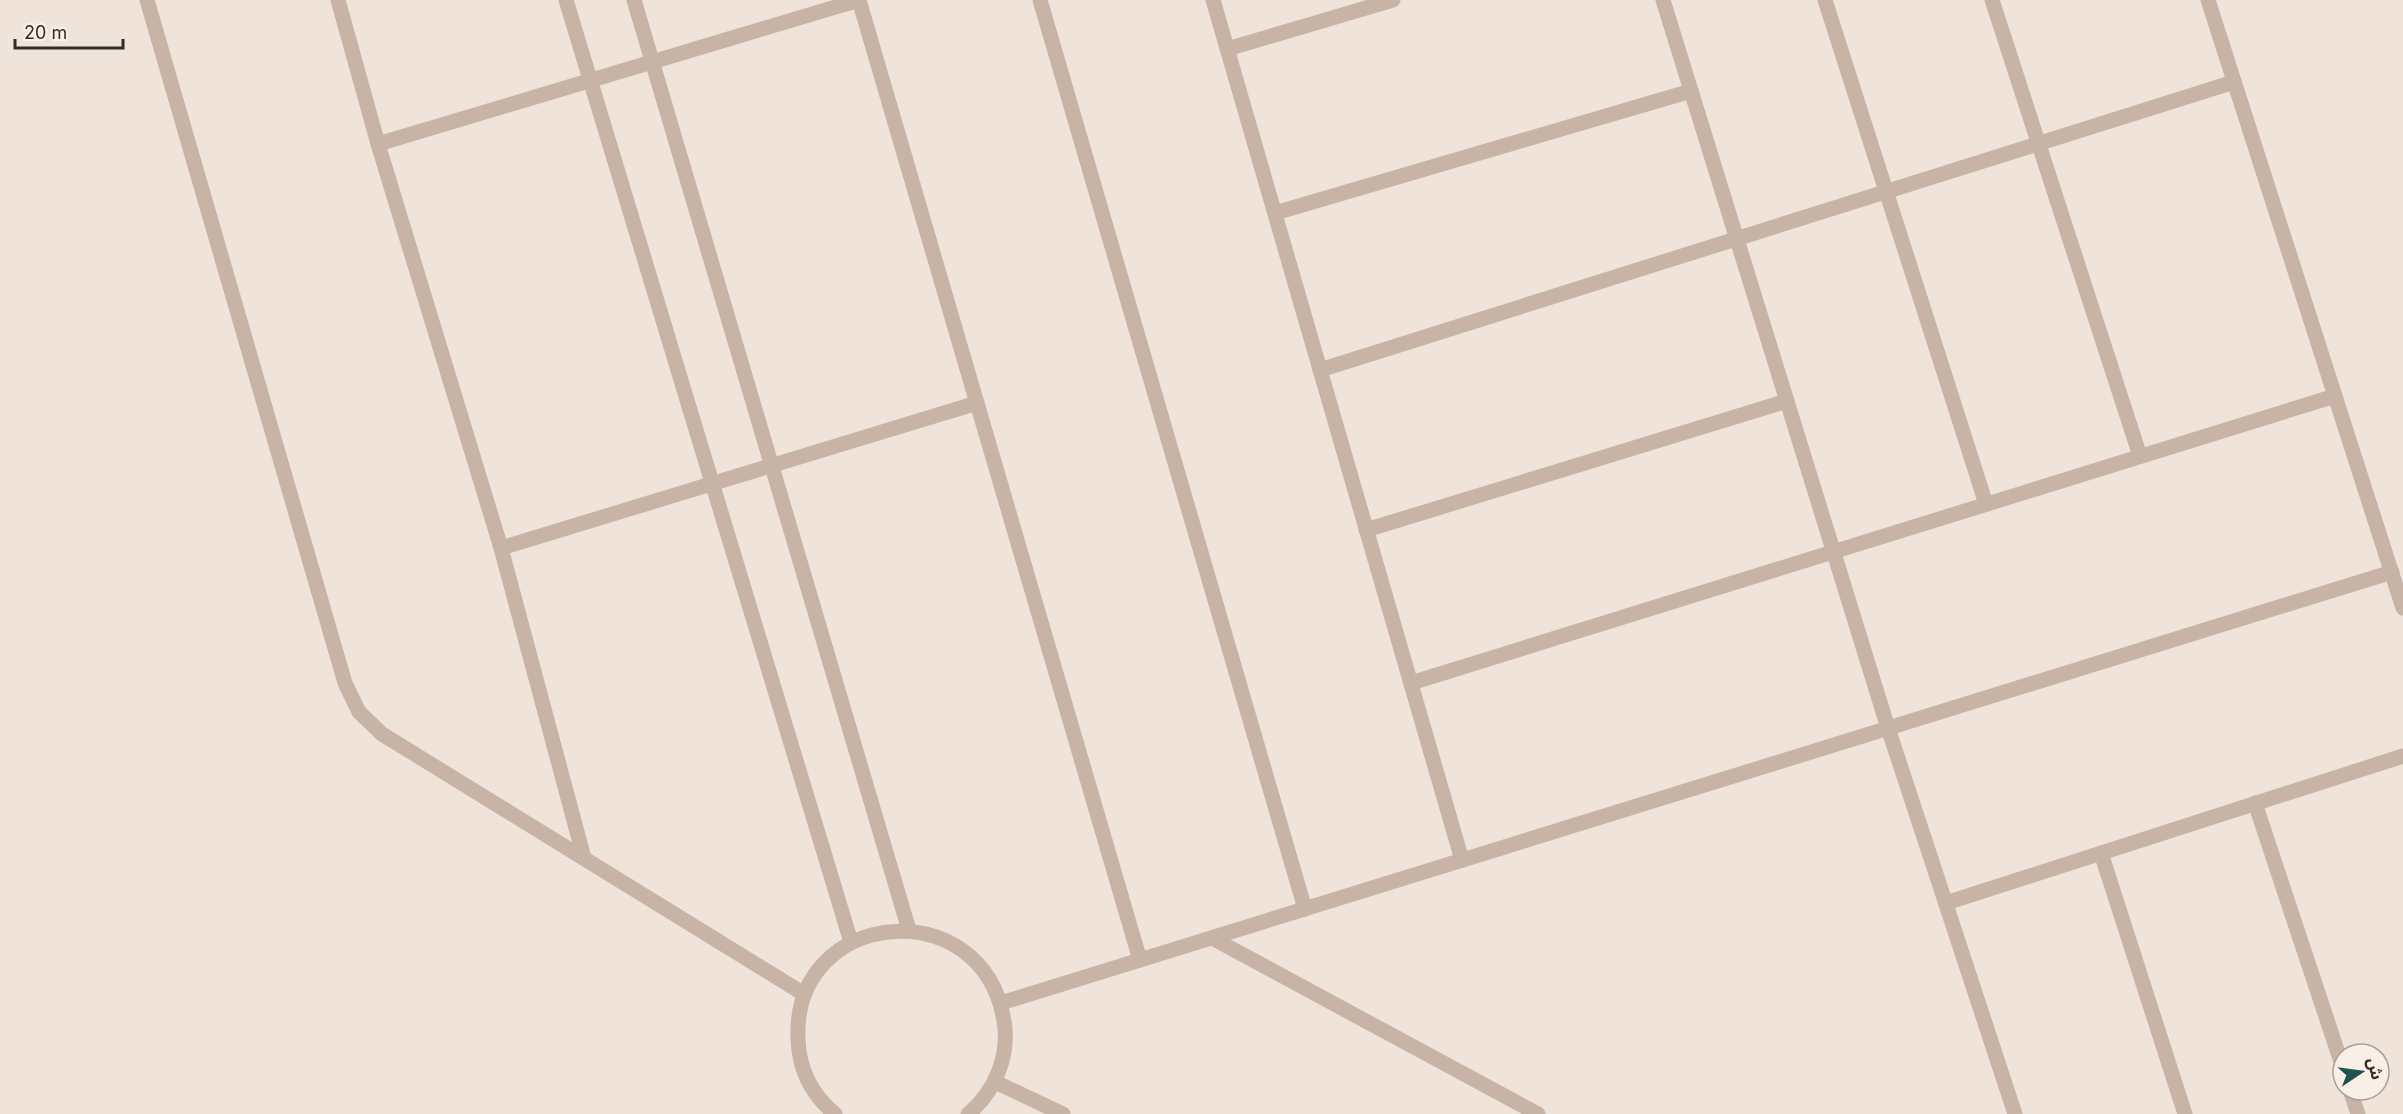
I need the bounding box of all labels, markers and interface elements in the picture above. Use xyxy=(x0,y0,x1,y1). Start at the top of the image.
scale bar xyxy=(15,12,123,50)
text: 20 m xyxy=(24,22,67,43)
north arrow xyxy=(2331,1042,2391,1102)
text: ش xyxy=(2363,1056,2388,1082)

